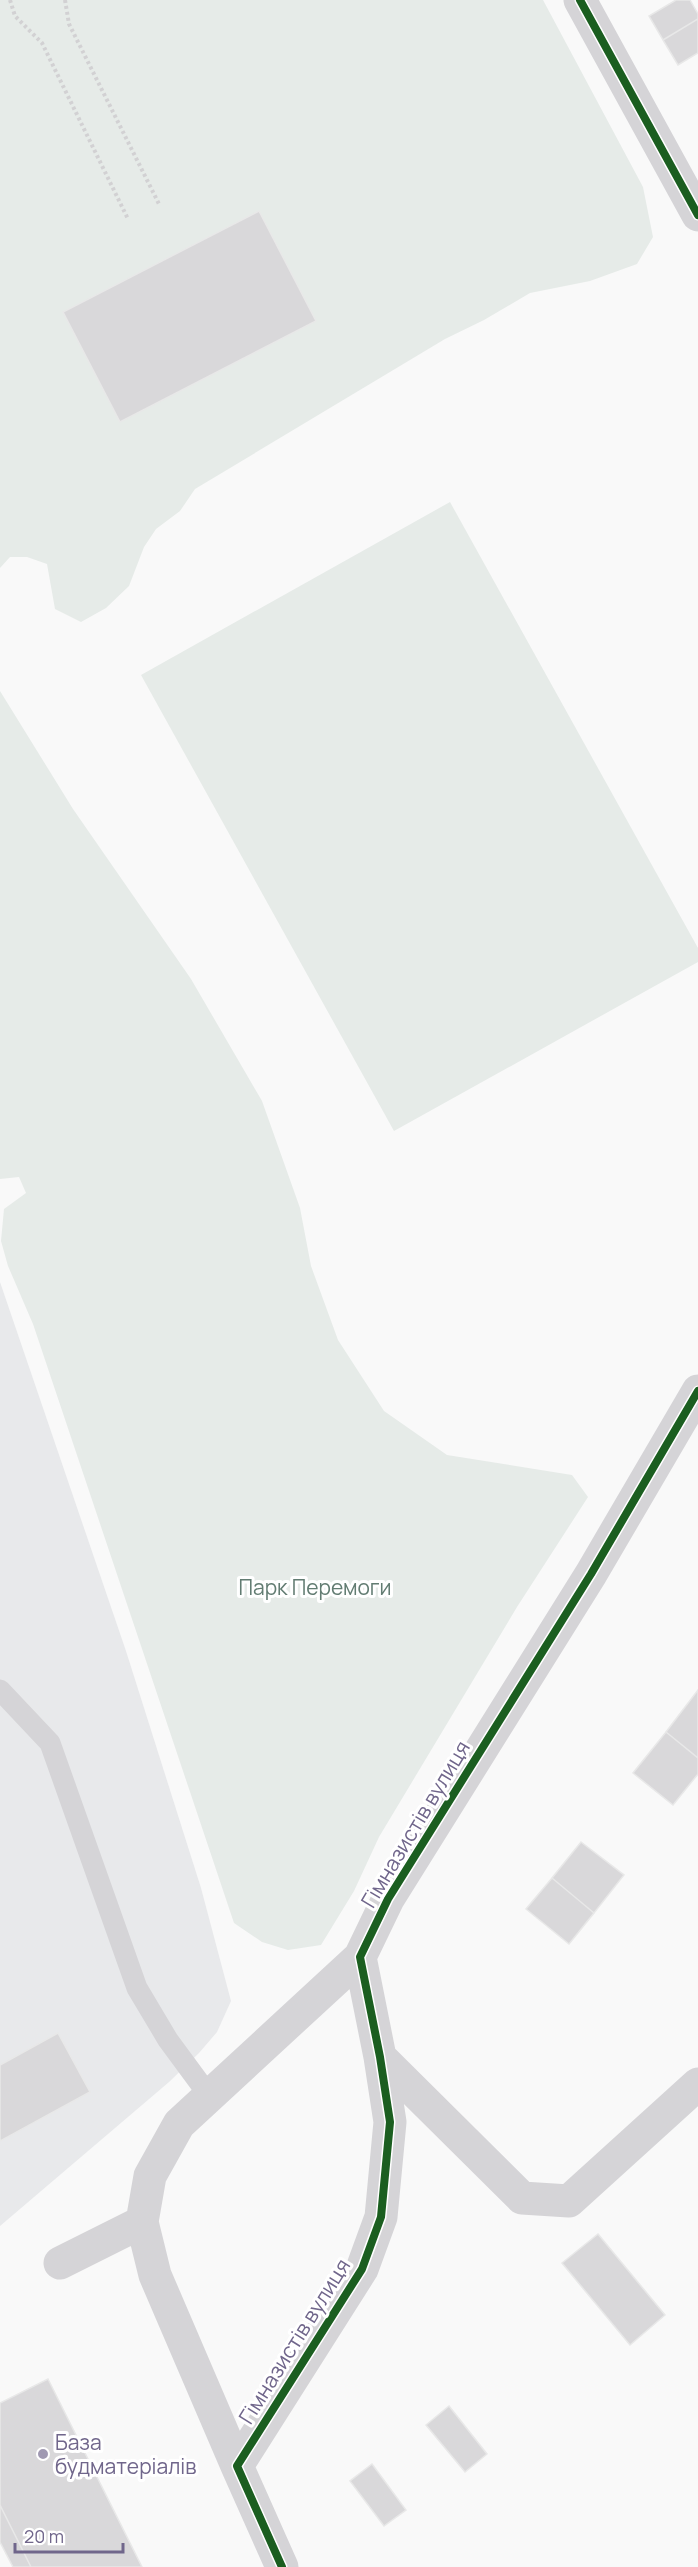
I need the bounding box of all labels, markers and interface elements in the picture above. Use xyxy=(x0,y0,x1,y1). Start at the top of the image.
park label: Парк Перемоги xyxy=(238,1573,392,1601)
street label: Гімназистів вулиця xyxy=(354,1735,476,1913)
street label: Гімназистів вулиця xyxy=(232,2253,356,2429)
place label: База будматеріалів xyxy=(55,2428,196,2480)
marker: База будматеріалів xyxy=(36,2447,50,2461)
scale bar xyxy=(15,2516,123,2554)
text: 20 m xyxy=(24,2524,64,2548)

